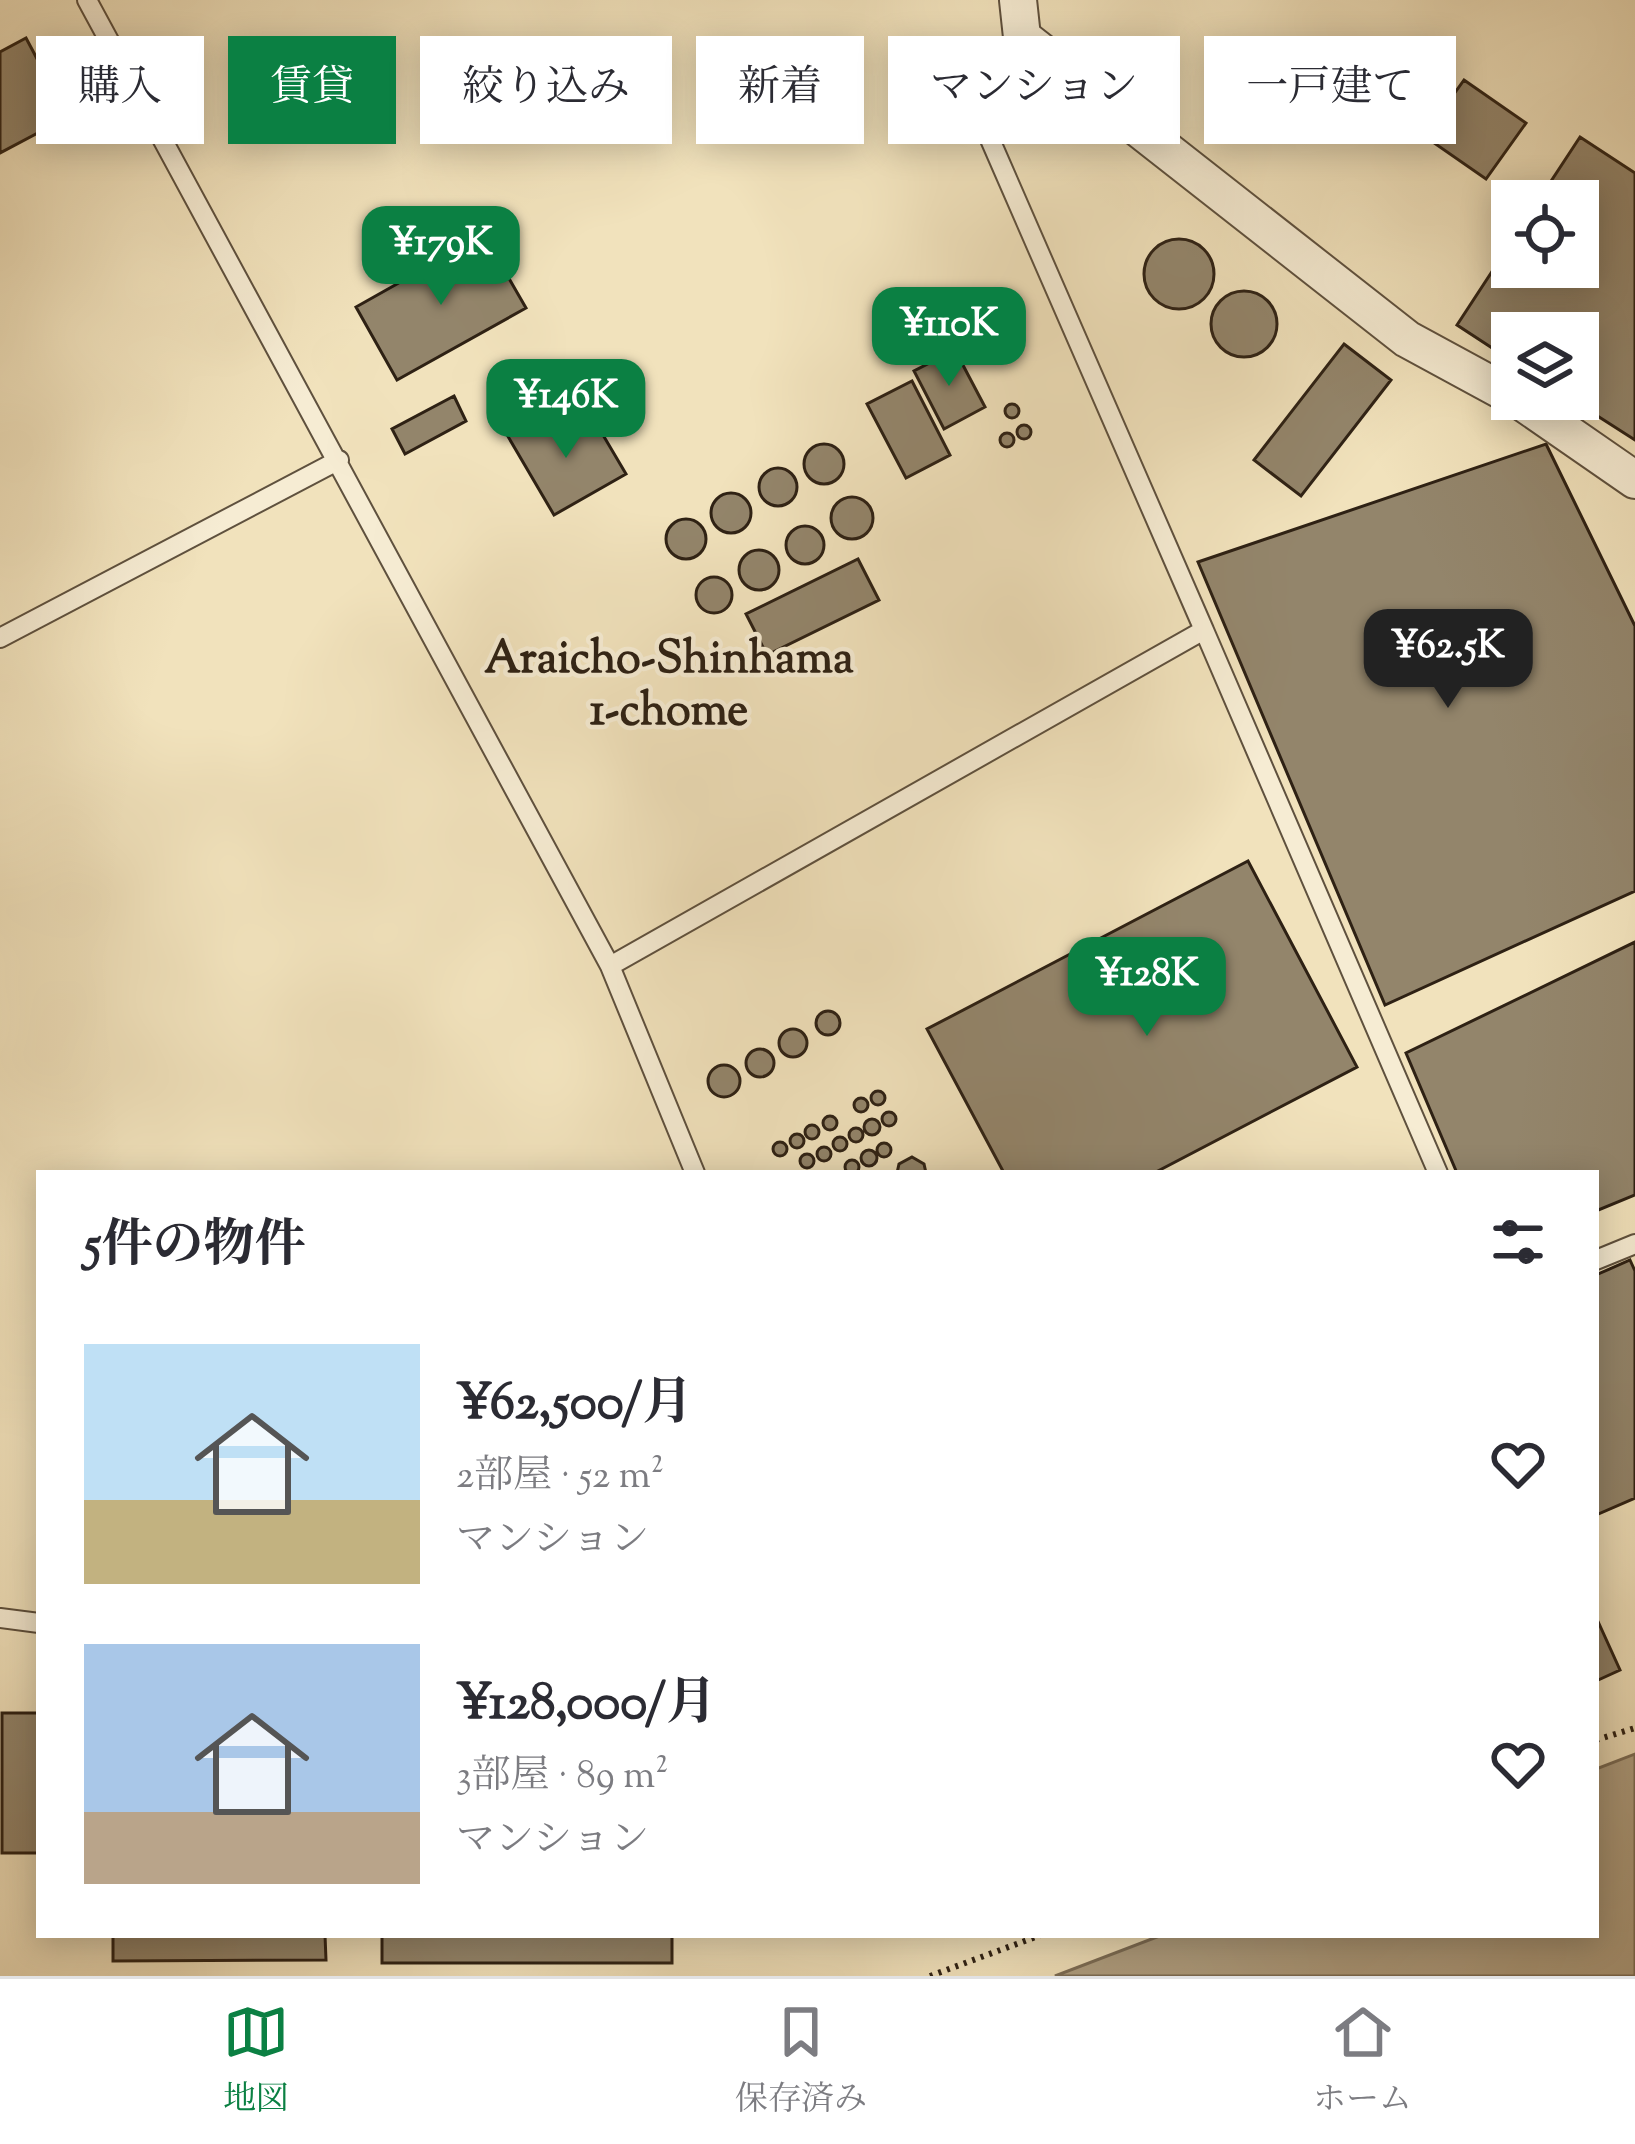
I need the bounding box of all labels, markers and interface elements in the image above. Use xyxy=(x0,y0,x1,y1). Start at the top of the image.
chip: 購入 xyxy=(36,36,204,144)
chip: 賃貸 xyxy=(228,36,396,144)
chip: 絞り込み xyxy=(420,36,672,144)
chip: 新着 xyxy=(696,36,864,144)
chip: マンション xyxy=(888,36,1180,144)
chip: 一戸建て xyxy=(1204,36,1456,144)
map controls xyxy=(1491,180,1599,420)
button: locate xyxy=(1491,180,1599,288)
pin: ¥179K xyxy=(357,206,525,308)
text: ¥179K xyxy=(389,217,493,273)
pin: ¥110K xyxy=(865,287,1033,389)
text: ¥110K xyxy=(899,298,999,354)
button: layers xyxy=(1491,312,1599,420)
pin: ¥146K xyxy=(482,359,650,461)
text: ¥146K xyxy=(513,370,619,426)
pin: ¥62.5K xyxy=(1350,609,1546,711)
text: ¥62.5K xyxy=(1391,620,1505,676)
district label: Araicho-Shinhama 1-chome xyxy=(484,629,854,746)
pin: ¥128K xyxy=(1063,937,1231,1039)
text: ¥128K xyxy=(1095,948,1199,1004)
icon: filters xyxy=(1485,1209,1551,1275)
text: 5件の物件 xyxy=(84,1211,305,1284)
text: ¥62,500/月 xyxy=(456,1369,693,1442)
icon: home xyxy=(180,1392,324,1536)
icon: heart xyxy=(1485,1431,1551,1497)
text: 2部屋 · 52 m² xyxy=(456,1450,664,1506)
text: マンション xyxy=(456,1514,649,1570)
text: ¥128,000/月 xyxy=(456,1669,717,1742)
icon: home xyxy=(180,1692,324,1836)
icon: heart xyxy=(1485,1731,1551,1797)
text: 3部屋 · 89 m² xyxy=(456,1750,668,1806)
text: マンション xyxy=(456,1814,649,1870)
tab: 地図 xyxy=(223,1999,289,2125)
tab: 保存済み xyxy=(735,1999,867,2125)
tab: ホーム xyxy=(1313,1999,1412,2125)

